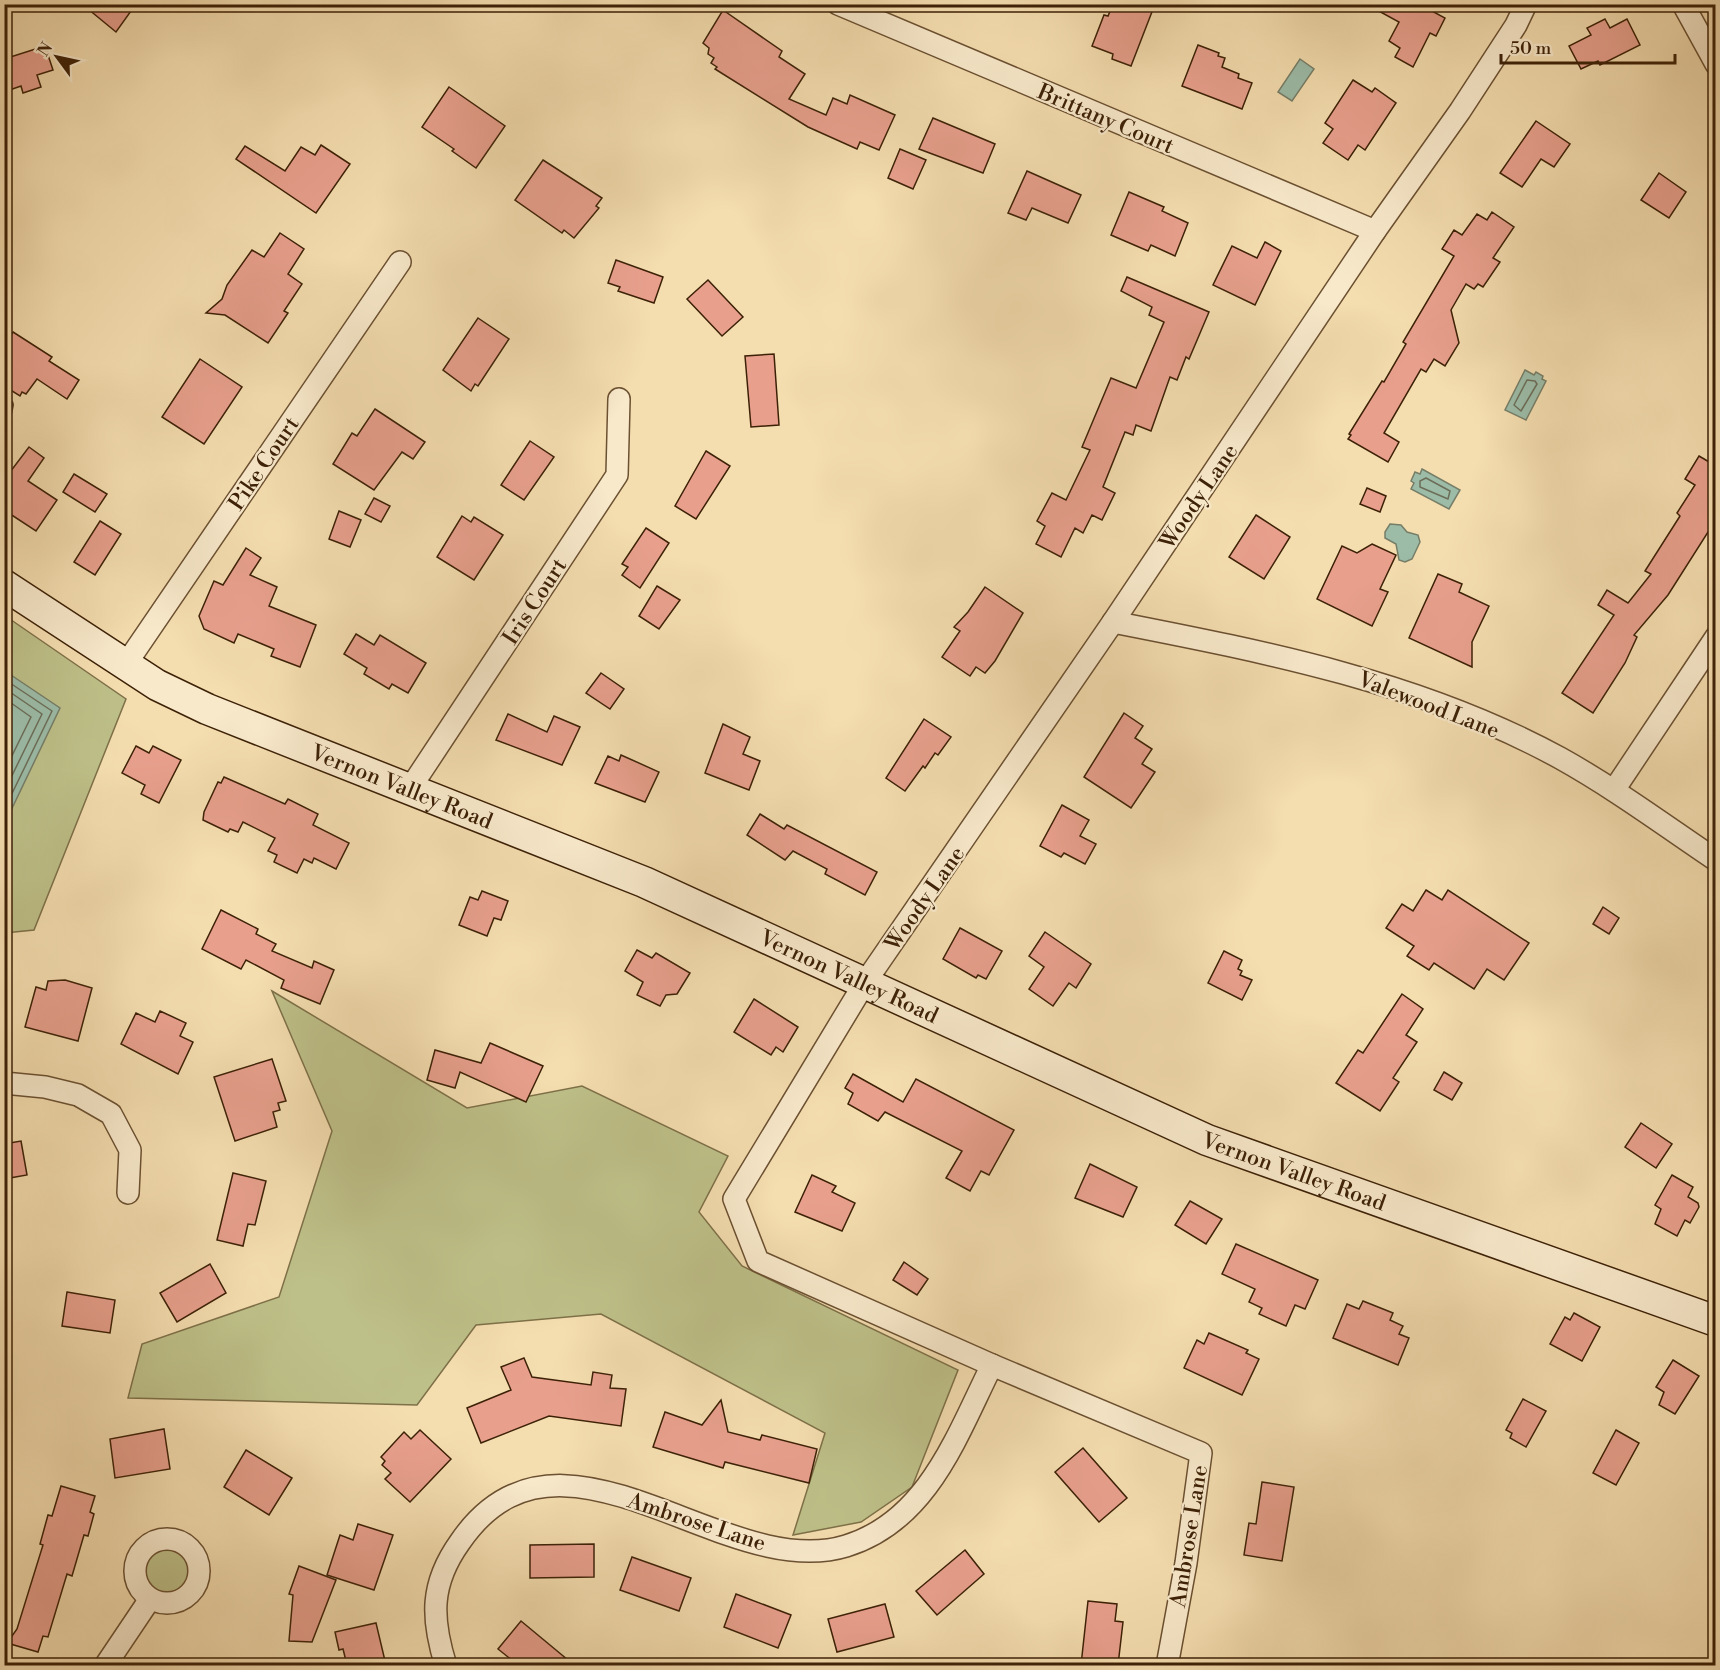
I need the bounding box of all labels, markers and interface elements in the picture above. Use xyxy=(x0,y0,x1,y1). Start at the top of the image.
north arrow xyxy=(27,27,87,87)
scale bar xyxy=(1501,27,1675,65)
text: 50 m xyxy=(1510,37,1552,60)
text: N xyxy=(33,38,57,60)
street label: Brittany Court xyxy=(1032,78,1178,160)
street label: Pike Court xyxy=(223,412,306,516)
street label: Woody Lane xyxy=(1154,439,1244,555)
street label: Iris Court xyxy=(497,553,573,650)
street label: Valewood Lane xyxy=(1353,666,1503,745)
street label: Vernon Valley Road xyxy=(306,739,497,836)
street label: Woody Lane xyxy=(879,842,971,957)
street label: Vernon Valley Road xyxy=(754,924,943,1030)
street label: Vernon Valley Road xyxy=(1197,1127,1390,1218)
street label: Ambrose Lane xyxy=(1165,1463,1214,1610)
street label: Ambrose Lane xyxy=(623,1487,769,1557)

